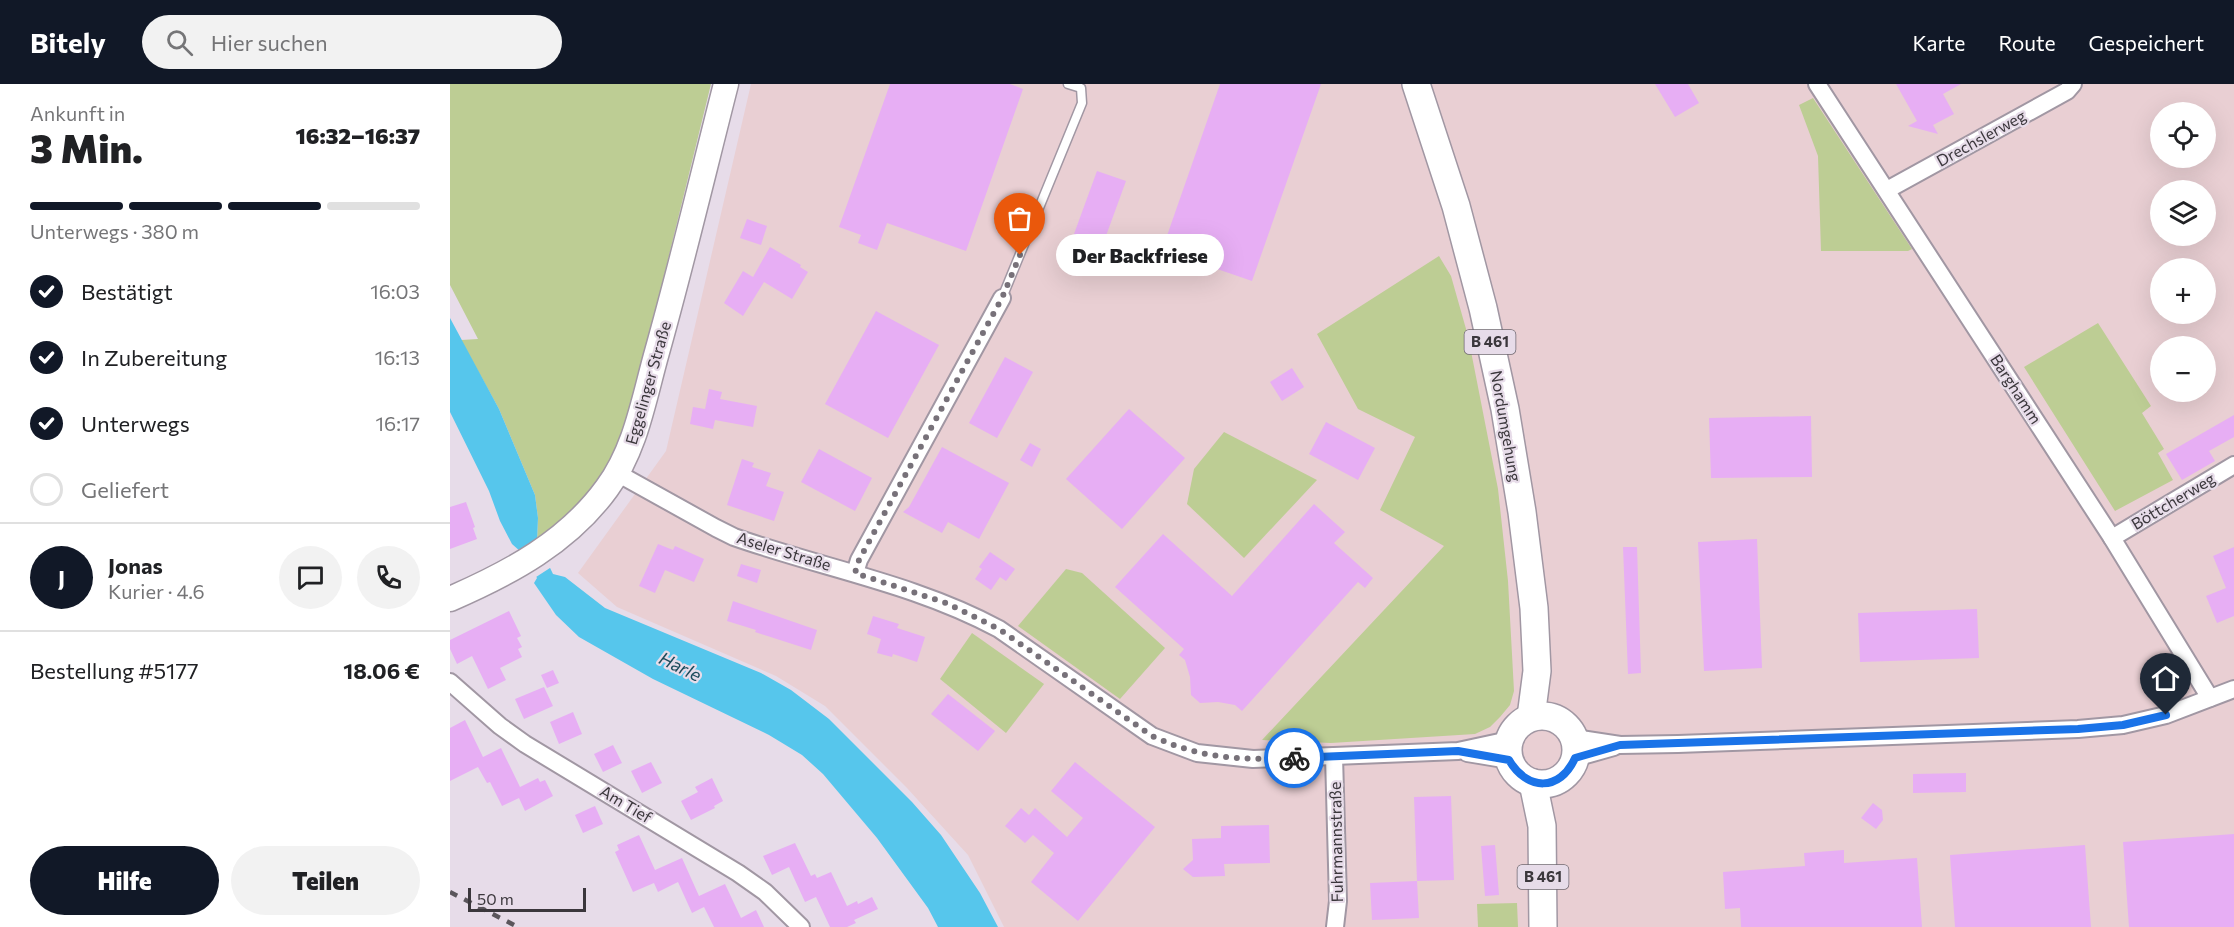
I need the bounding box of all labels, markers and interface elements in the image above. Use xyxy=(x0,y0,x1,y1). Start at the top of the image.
search box xyxy=(142,15,562,69)
text: Bitely xyxy=(30,25,106,59)
icon: search xyxy=(163,26,196,59)
text: Hier suchen xyxy=(211,29,328,56)
text: Karte xyxy=(1912,30,1965,55)
text: Route xyxy=(1998,30,2056,55)
text: Gespeichert xyxy=(2089,30,2204,55)
text: Ankunft in xyxy=(30,101,125,125)
map controls xyxy=(2150,102,2216,402)
button: locate xyxy=(2150,102,2216,168)
street label: Drechslerweg xyxy=(1933,105,2029,170)
text: 16:32–16:37 xyxy=(295,122,420,149)
text: 3 Min. xyxy=(30,123,143,171)
button: layers xyxy=(2150,180,2216,246)
pin xyxy=(994,193,1045,255)
icon: bag xyxy=(1003,202,1036,235)
text: Unterwegs · 380 m xyxy=(30,219,199,243)
callout: Der Backfriese xyxy=(1056,234,1224,276)
text: Der Backfriese xyxy=(1072,243,1208,267)
button: + xyxy=(2150,258,2216,324)
icon: check xyxy=(30,275,63,308)
text: Bestätigt xyxy=(81,278,173,305)
text: 16:03 xyxy=(370,279,420,303)
street label: Eggelinger Straße xyxy=(621,319,674,447)
road number: B 461 xyxy=(1464,330,1516,354)
button: − xyxy=(2150,336,2216,402)
icon: check xyxy=(30,341,63,374)
text: In Zubereitung xyxy=(81,344,227,371)
text: 16:13 xyxy=(375,345,420,369)
street label: Barghamm xyxy=(1987,350,2046,427)
street label: Nordumgehung xyxy=(1487,369,1526,483)
icon: check xyxy=(30,407,63,440)
text: Unterwegs xyxy=(81,410,190,437)
text: 16:17 xyxy=(375,411,420,435)
street label: Böttcherweg xyxy=(2127,468,2218,533)
text: Geliefert xyxy=(81,476,169,503)
street label: Aseler Straße xyxy=(735,527,833,574)
button: chat xyxy=(279,546,342,609)
button: phone xyxy=(357,546,420,609)
text: Jonas xyxy=(108,552,163,579)
text: J xyxy=(58,564,65,591)
text: Kurier · 4.6 xyxy=(108,579,205,603)
water label: Harle xyxy=(656,647,706,686)
pin xyxy=(2140,653,2191,715)
text: Bestellung #5177 xyxy=(30,657,199,684)
text: 18.06 € xyxy=(343,657,420,684)
icon: home xyxy=(2149,662,2182,695)
courier xyxy=(1264,728,1324,788)
icon: bike xyxy=(1278,742,1311,775)
street label: Am Tief xyxy=(597,781,656,827)
street label: Fuhrmannstraße xyxy=(1325,782,1346,902)
button: Hilfe xyxy=(30,846,219,915)
button: Teilen xyxy=(231,846,420,915)
road number: B 461 xyxy=(1518,865,1568,889)
scale bar xyxy=(468,885,586,912)
text: 50 m xyxy=(477,889,514,908)

